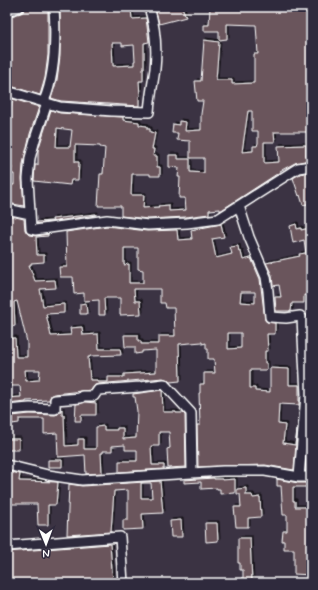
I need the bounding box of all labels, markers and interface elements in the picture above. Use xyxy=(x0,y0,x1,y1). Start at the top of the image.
north arrow xyxy=(26,524,66,564)
text: N xyxy=(42,546,50,560)

